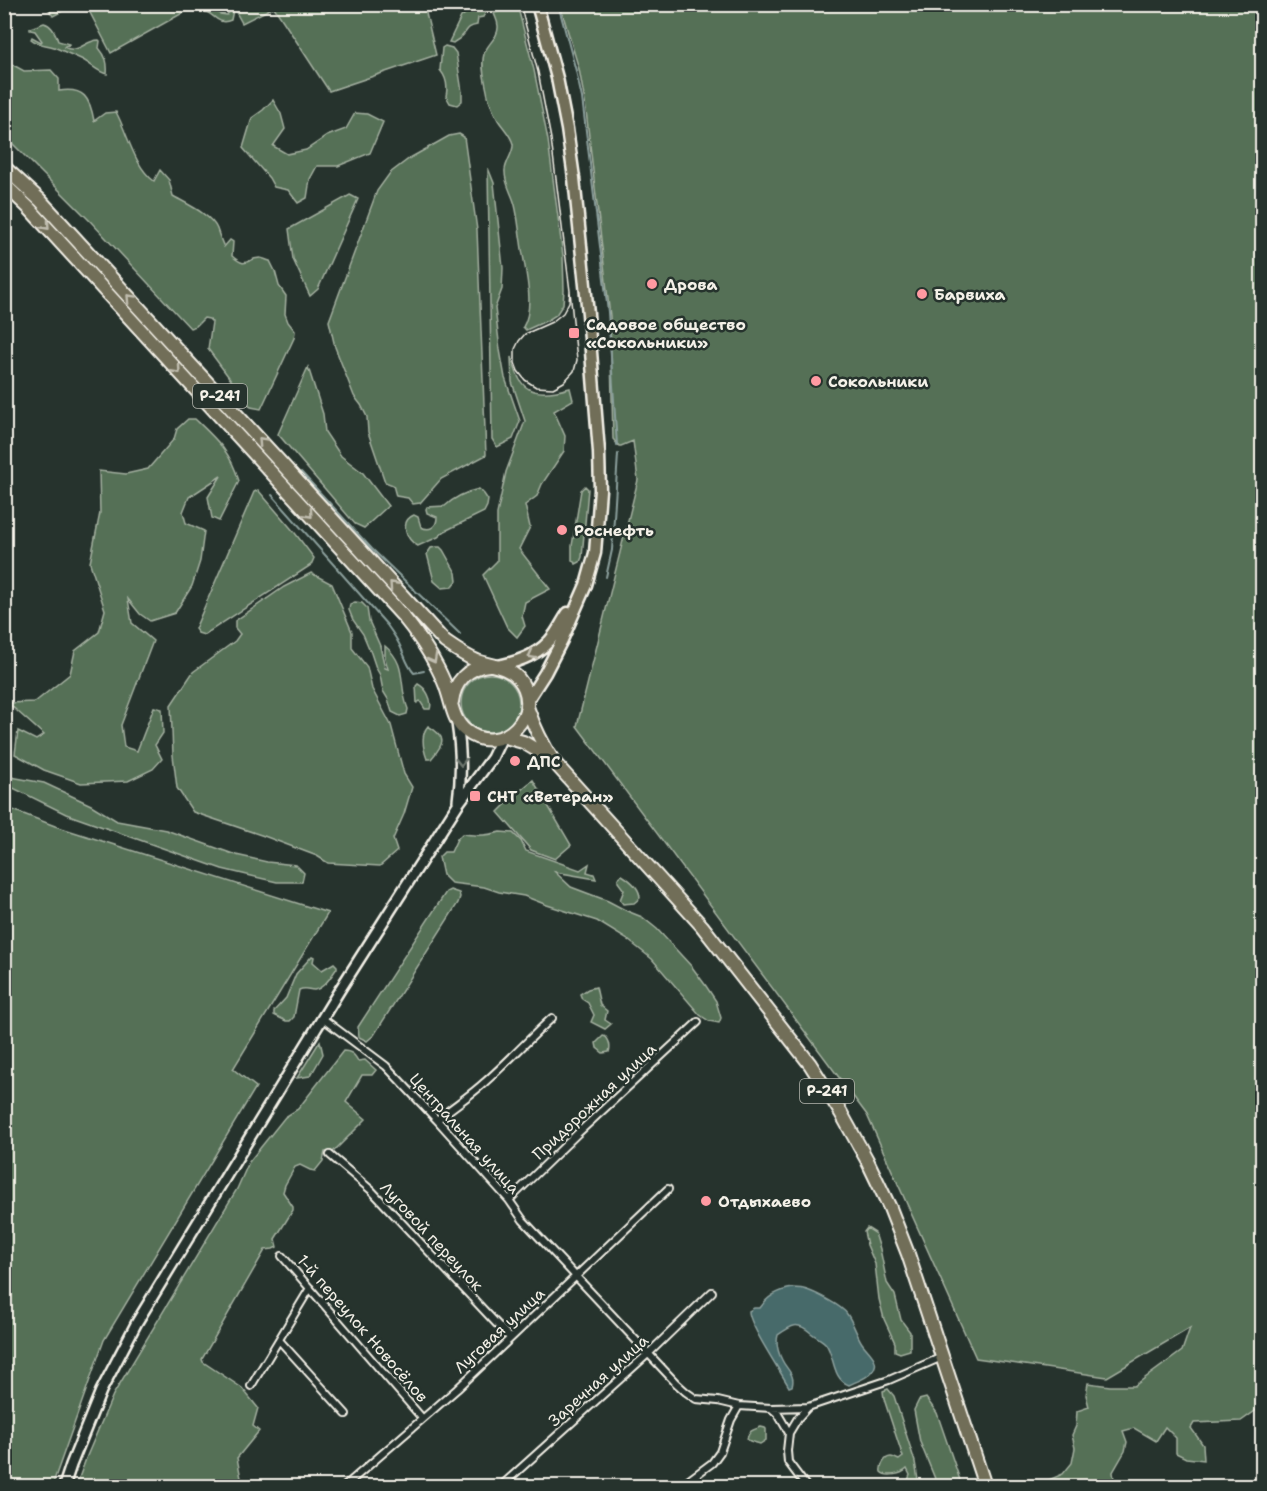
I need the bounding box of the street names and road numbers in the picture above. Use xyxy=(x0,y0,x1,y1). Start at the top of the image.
road number: Р-241 xyxy=(193,384,247,408)
street label: Придорожная улица xyxy=(528,1038,661,1164)
street label: Центральная улица xyxy=(405,1068,525,1198)
road number: Р-241 xyxy=(800,1079,854,1103)
street label: Луговой переулок xyxy=(376,1177,488,1296)
street label: 1-й переулок Новосёлов xyxy=(293,1250,433,1407)
street label: Луговая улица xyxy=(450,1283,549,1378)
street label: Заречная улица xyxy=(544,1330,653,1431)

